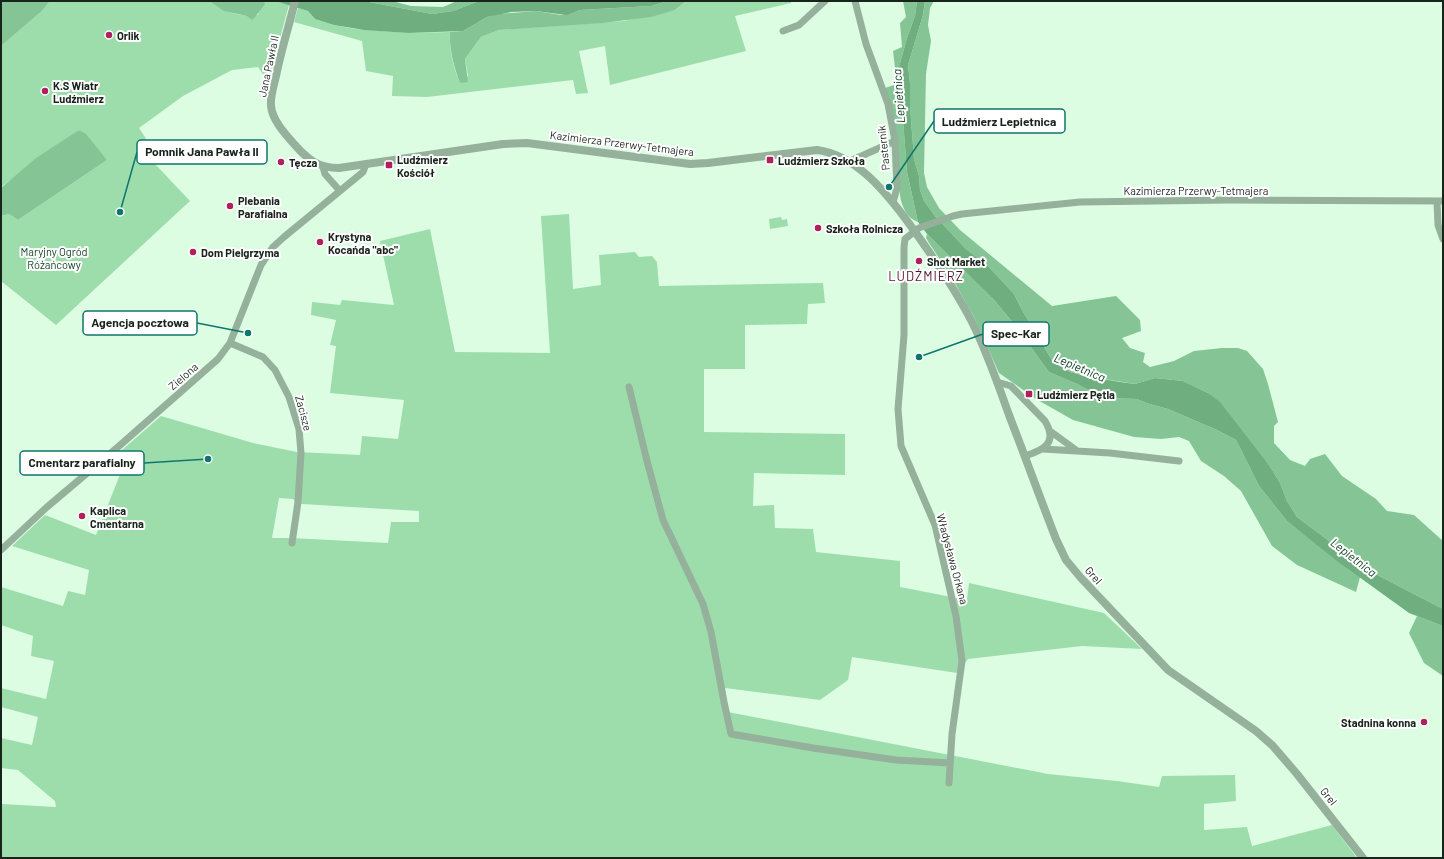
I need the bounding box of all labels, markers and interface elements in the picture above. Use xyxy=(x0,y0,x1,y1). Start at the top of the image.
place label: Orlik xyxy=(117,29,140,42)
marker: Orlik xyxy=(104,30,114,40)
street label: Jana Pawła II xyxy=(255,34,281,98)
water label: Lepietnica xyxy=(889,68,907,124)
place label: K.S Wiatr Ludźmierz xyxy=(53,79,104,105)
marker: K.S Wiatr Ludźmierz xyxy=(40,86,50,96)
callout: Ludźmierz Lepietnica xyxy=(934,109,1065,133)
text: Ludźmierz Lepietnica xyxy=(942,114,1056,128)
street label: Pasternik xyxy=(874,124,892,171)
street label: Kazimierza Przerwy-Tetmajera xyxy=(549,128,695,158)
callout: Pomnik Jana Pawła II xyxy=(137,140,267,164)
text: Pomnik Jana Pawła II xyxy=(145,144,259,158)
place label: Ludźmierz Kościół xyxy=(397,153,448,179)
place label: Ludźmierz Szkoła xyxy=(778,154,865,167)
marker: Ludźmierz Szkoła xyxy=(765,155,775,165)
place label: Tęcza xyxy=(289,156,318,169)
marker: Tęcza xyxy=(276,157,286,167)
marker: Ludźmierz Kościół xyxy=(384,160,394,170)
street label: Kazimierza Przerwy-Tetmajera xyxy=(1124,184,1268,197)
place label: Plebania Parafialna xyxy=(238,194,288,220)
marker: Plebania Parafialna xyxy=(225,201,235,211)
place label: Szkoła Rolnicza xyxy=(826,222,903,235)
marker: Szkoła Rolnicza xyxy=(813,223,823,233)
place label: Krystyna Kocańda "abc" xyxy=(328,230,398,256)
marker: Krystyna Kocańda "abc" xyxy=(315,237,325,247)
park label: Maryjny Ogród Różańcowy xyxy=(20,245,88,271)
place label: Dom Pielgrzyma xyxy=(201,246,280,259)
marker: Dom Pielgrzyma xyxy=(188,247,198,257)
place label: Shot Market xyxy=(927,255,985,268)
marker: Shot Market xyxy=(914,256,924,266)
district label: LUDŹMIERZ xyxy=(888,268,964,284)
callout: Agencja pocztowa xyxy=(83,311,197,335)
text: Agencja pocztowa xyxy=(91,315,189,329)
callout: Spec-Kar xyxy=(983,322,1049,346)
text: Spec-Kar xyxy=(991,326,1041,340)
water label: Lepietnica xyxy=(1052,350,1108,384)
street label: Zielona xyxy=(166,360,200,392)
place label: Ludźmierz Pętla xyxy=(1037,388,1115,401)
marker: Ludźmierz Pętla xyxy=(1024,389,1034,399)
street label: Zacisze xyxy=(293,394,315,432)
callout: Cmentarz parafialny xyxy=(20,451,144,475)
text: Cmentarz parafialny xyxy=(28,455,136,469)
place label: Kaplica Cmentarna xyxy=(90,504,144,530)
marker: Kaplica Cmentarna xyxy=(77,511,87,521)
street label: Władysława Orkana xyxy=(935,512,971,606)
water label: Lepietnica xyxy=(1328,535,1380,579)
street label: Grel xyxy=(1083,564,1105,586)
place label: Stadnina konna xyxy=(1341,716,1416,729)
marker: Stadnina konna xyxy=(1419,717,1429,727)
street label: Grel xyxy=(1318,784,1340,808)

